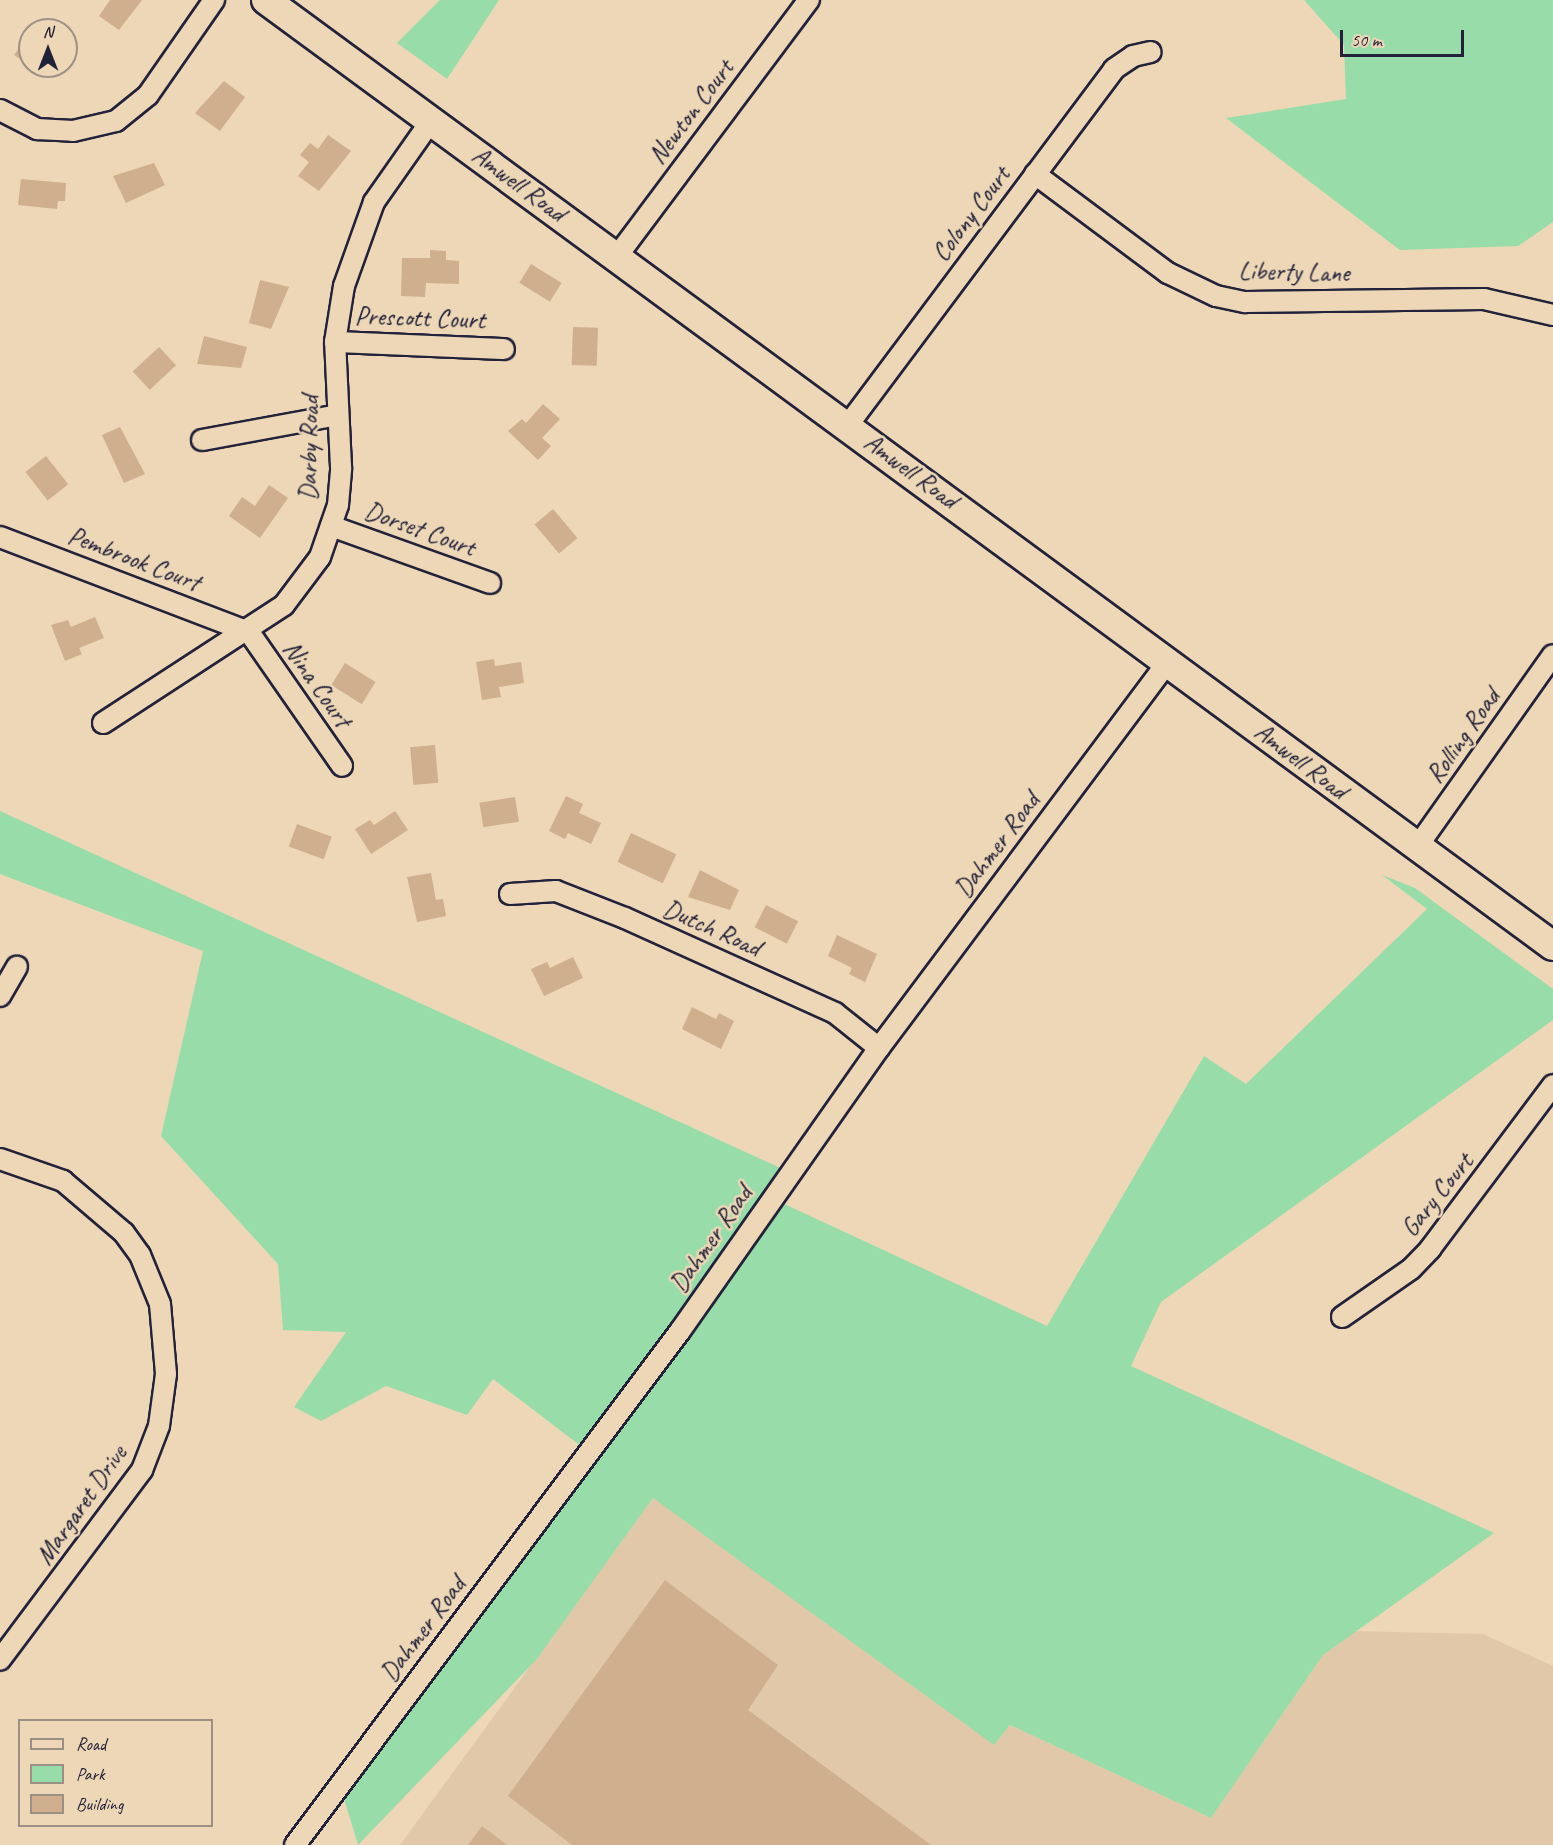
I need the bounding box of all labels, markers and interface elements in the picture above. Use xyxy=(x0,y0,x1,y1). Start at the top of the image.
north arrow xyxy=(18,18,78,78)
scale bar xyxy=(1343,18,1468,56)
text: N xyxy=(43,22,53,42)
text: 50 m xyxy=(1351,29,1382,51)
street label: Newton Court xyxy=(642,54,740,170)
street label: Amwell Road xyxy=(466,140,572,228)
street label: Colony Court xyxy=(925,160,1017,268)
street label: Liberty Lane xyxy=(1238,255,1350,289)
street label: Prescott Court xyxy=(354,300,486,336)
street label: Darby Road xyxy=(292,395,326,501)
street label: Amwell Road xyxy=(858,427,964,515)
street label: Dorset Court xyxy=(361,495,479,563)
street label: Pembrook Court xyxy=(64,520,204,598)
street label: Nina Court xyxy=(276,635,358,733)
street label: Rolling Road xyxy=(1419,683,1507,789)
street label: Amwell Road xyxy=(1248,716,1354,806)
street label: Dahmer Road xyxy=(948,787,1046,903)
street label: Dutch Road xyxy=(658,893,766,963)
street label: Gary Court xyxy=(1394,1147,1480,1243)
street label: Dahmer Road xyxy=(663,1180,759,1298)
street label: Margaret Drive xyxy=(29,1439,133,1571)
street label: Dahmer Road xyxy=(374,1571,472,1687)
legend xyxy=(18,1719,213,1827)
text: Road xyxy=(76,1733,106,1755)
text: Park xyxy=(76,1763,105,1785)
text: Building xyxy=(76,1793,123,1815)

